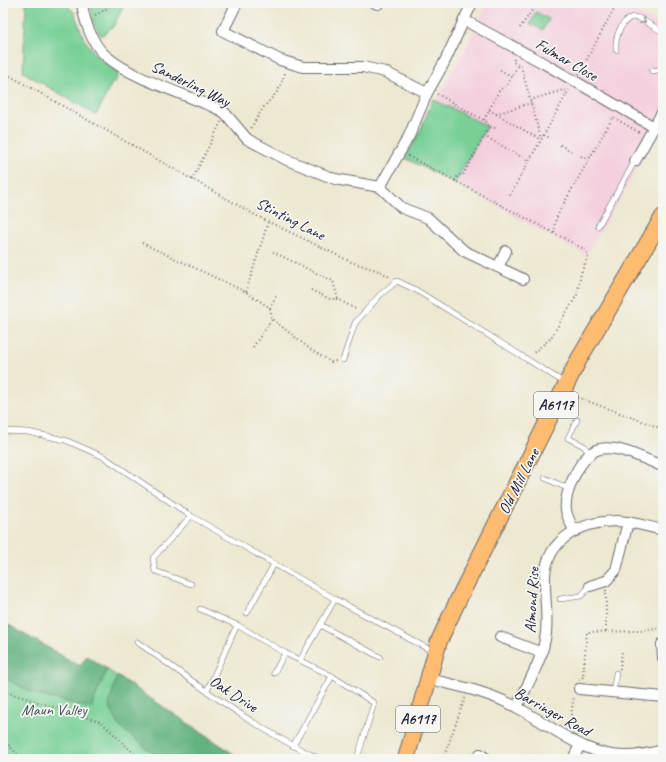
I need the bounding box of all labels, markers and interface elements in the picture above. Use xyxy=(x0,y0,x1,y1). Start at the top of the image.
one-way arrow xyxy=(638,16,646,23)
street label: Fulmar Close xyxy=(532,34,603,87)
street label: Sanderling Way xyxy=(148,56,235,112)
street label: Stinting Lane xyxy=(253,193,330,246)
road number: A6117 xyxy=(534,392,578,418)
street label: Old Mill Lane xyxy=(494,444,545,517)
street label: Almond Rise xyxy=(520,565,544,633)
street label: Oak Drive xyxy=(206,671,263,718)
street label: Barringer Road xyxy=(511,683,597,742)
park label: Maun Valley xyxy=(21,700,88,720)
road number: A6117 xyxy=(396,706,440,732)

